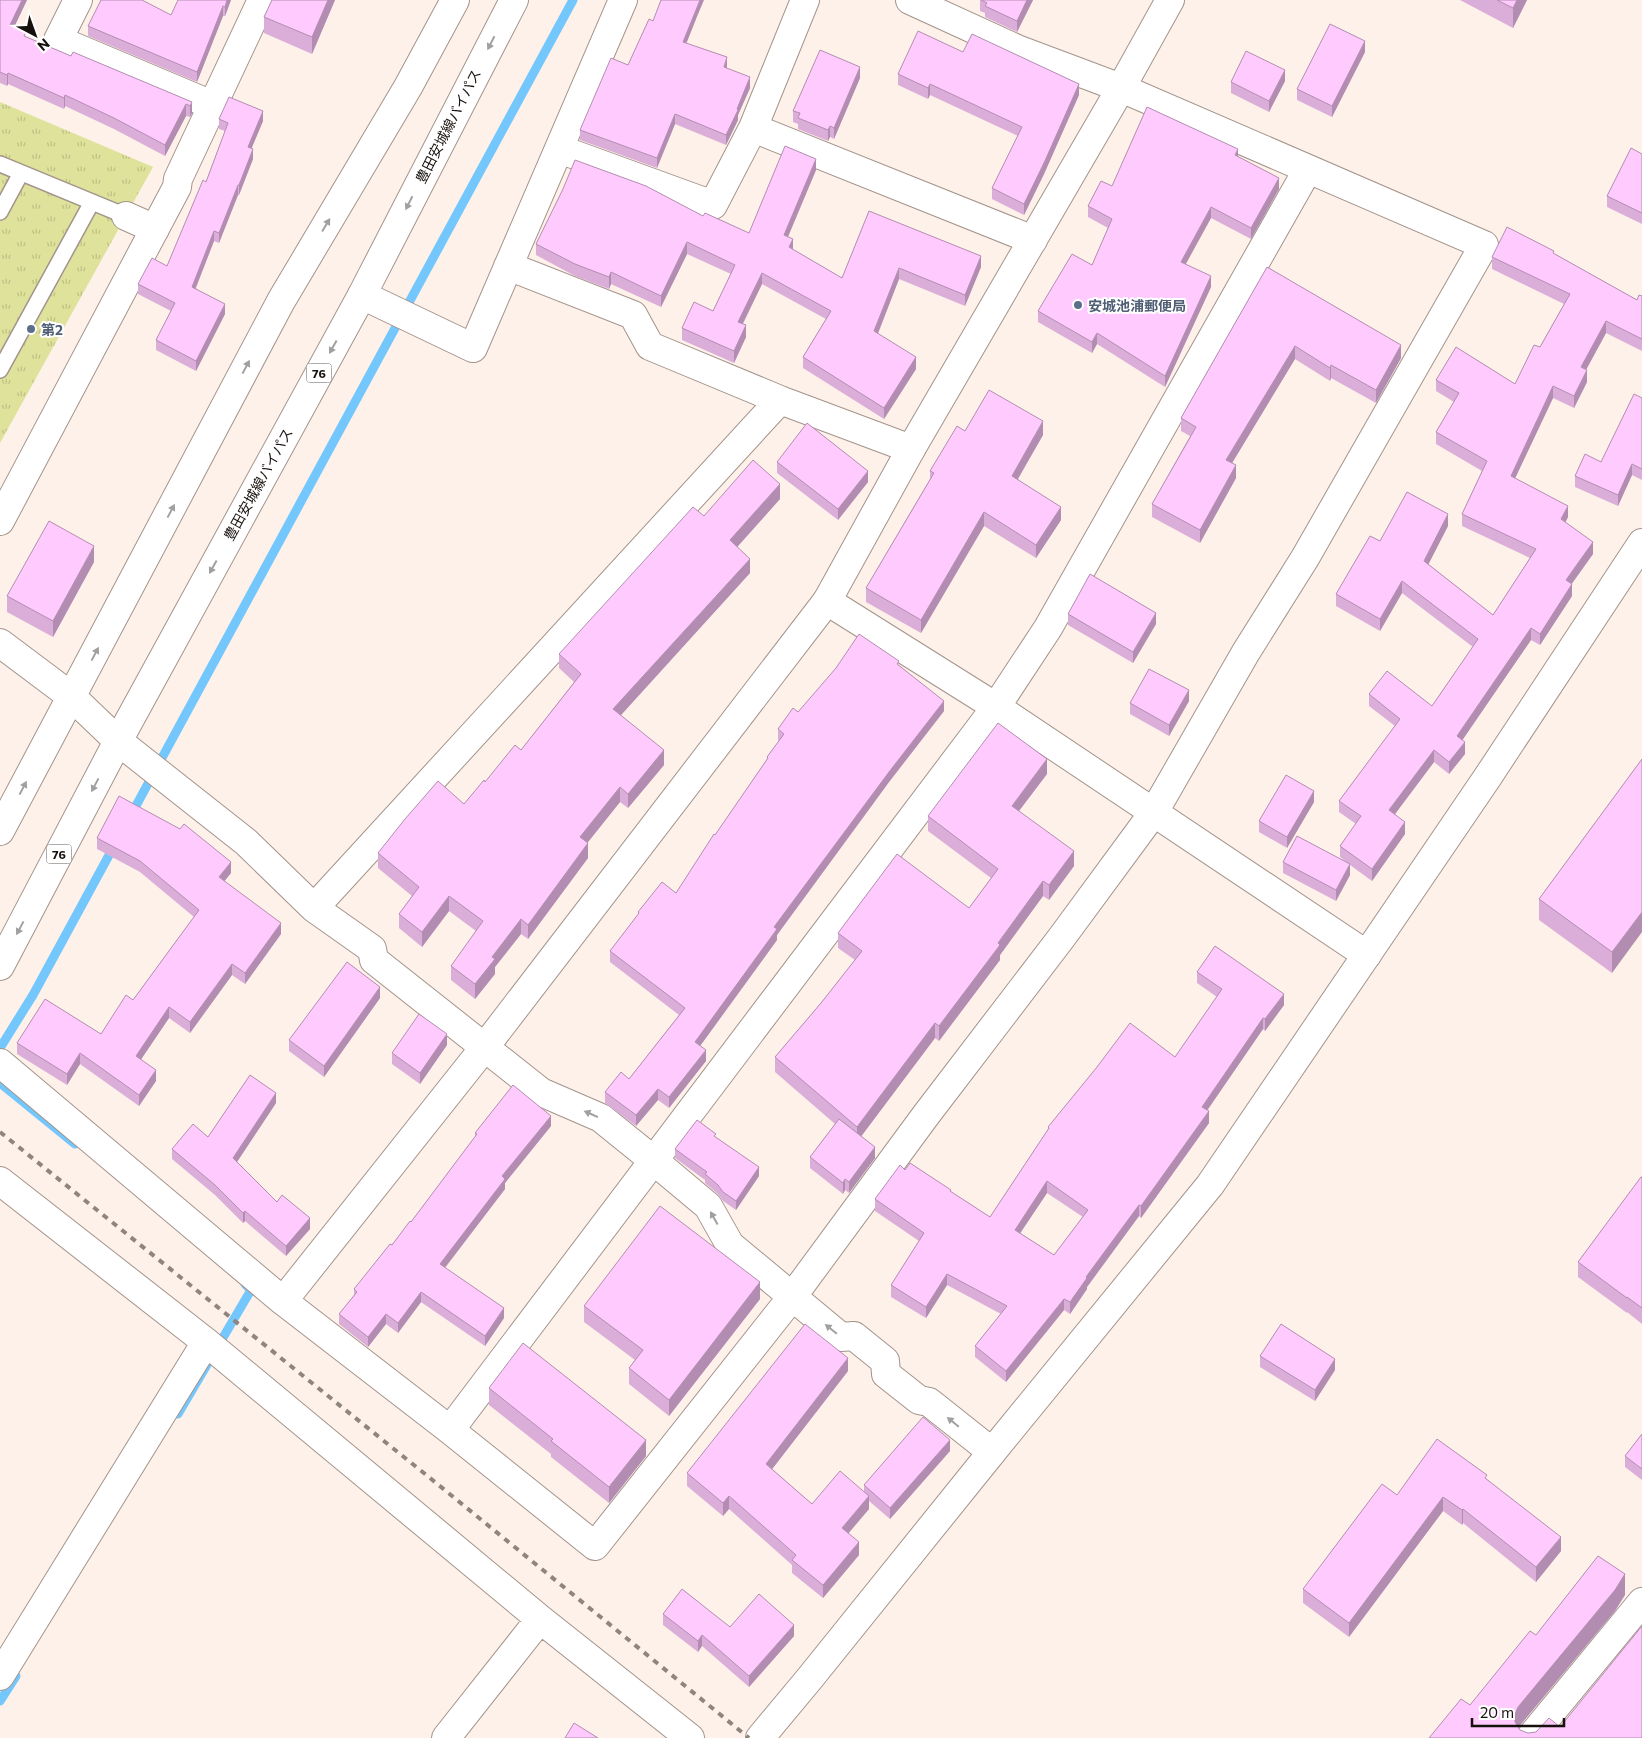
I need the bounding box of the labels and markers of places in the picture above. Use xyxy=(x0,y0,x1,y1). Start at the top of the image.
place label: 安城池浦郵便局 xyxy=(1088,297,1186,314)
marker: 安城池浦郵便局 xyxy=(1072,299,1084,311)
place label: 第2 xyxy=(41,321,63,338)
marker: 第2 xyxy=(25,323,37,335)

